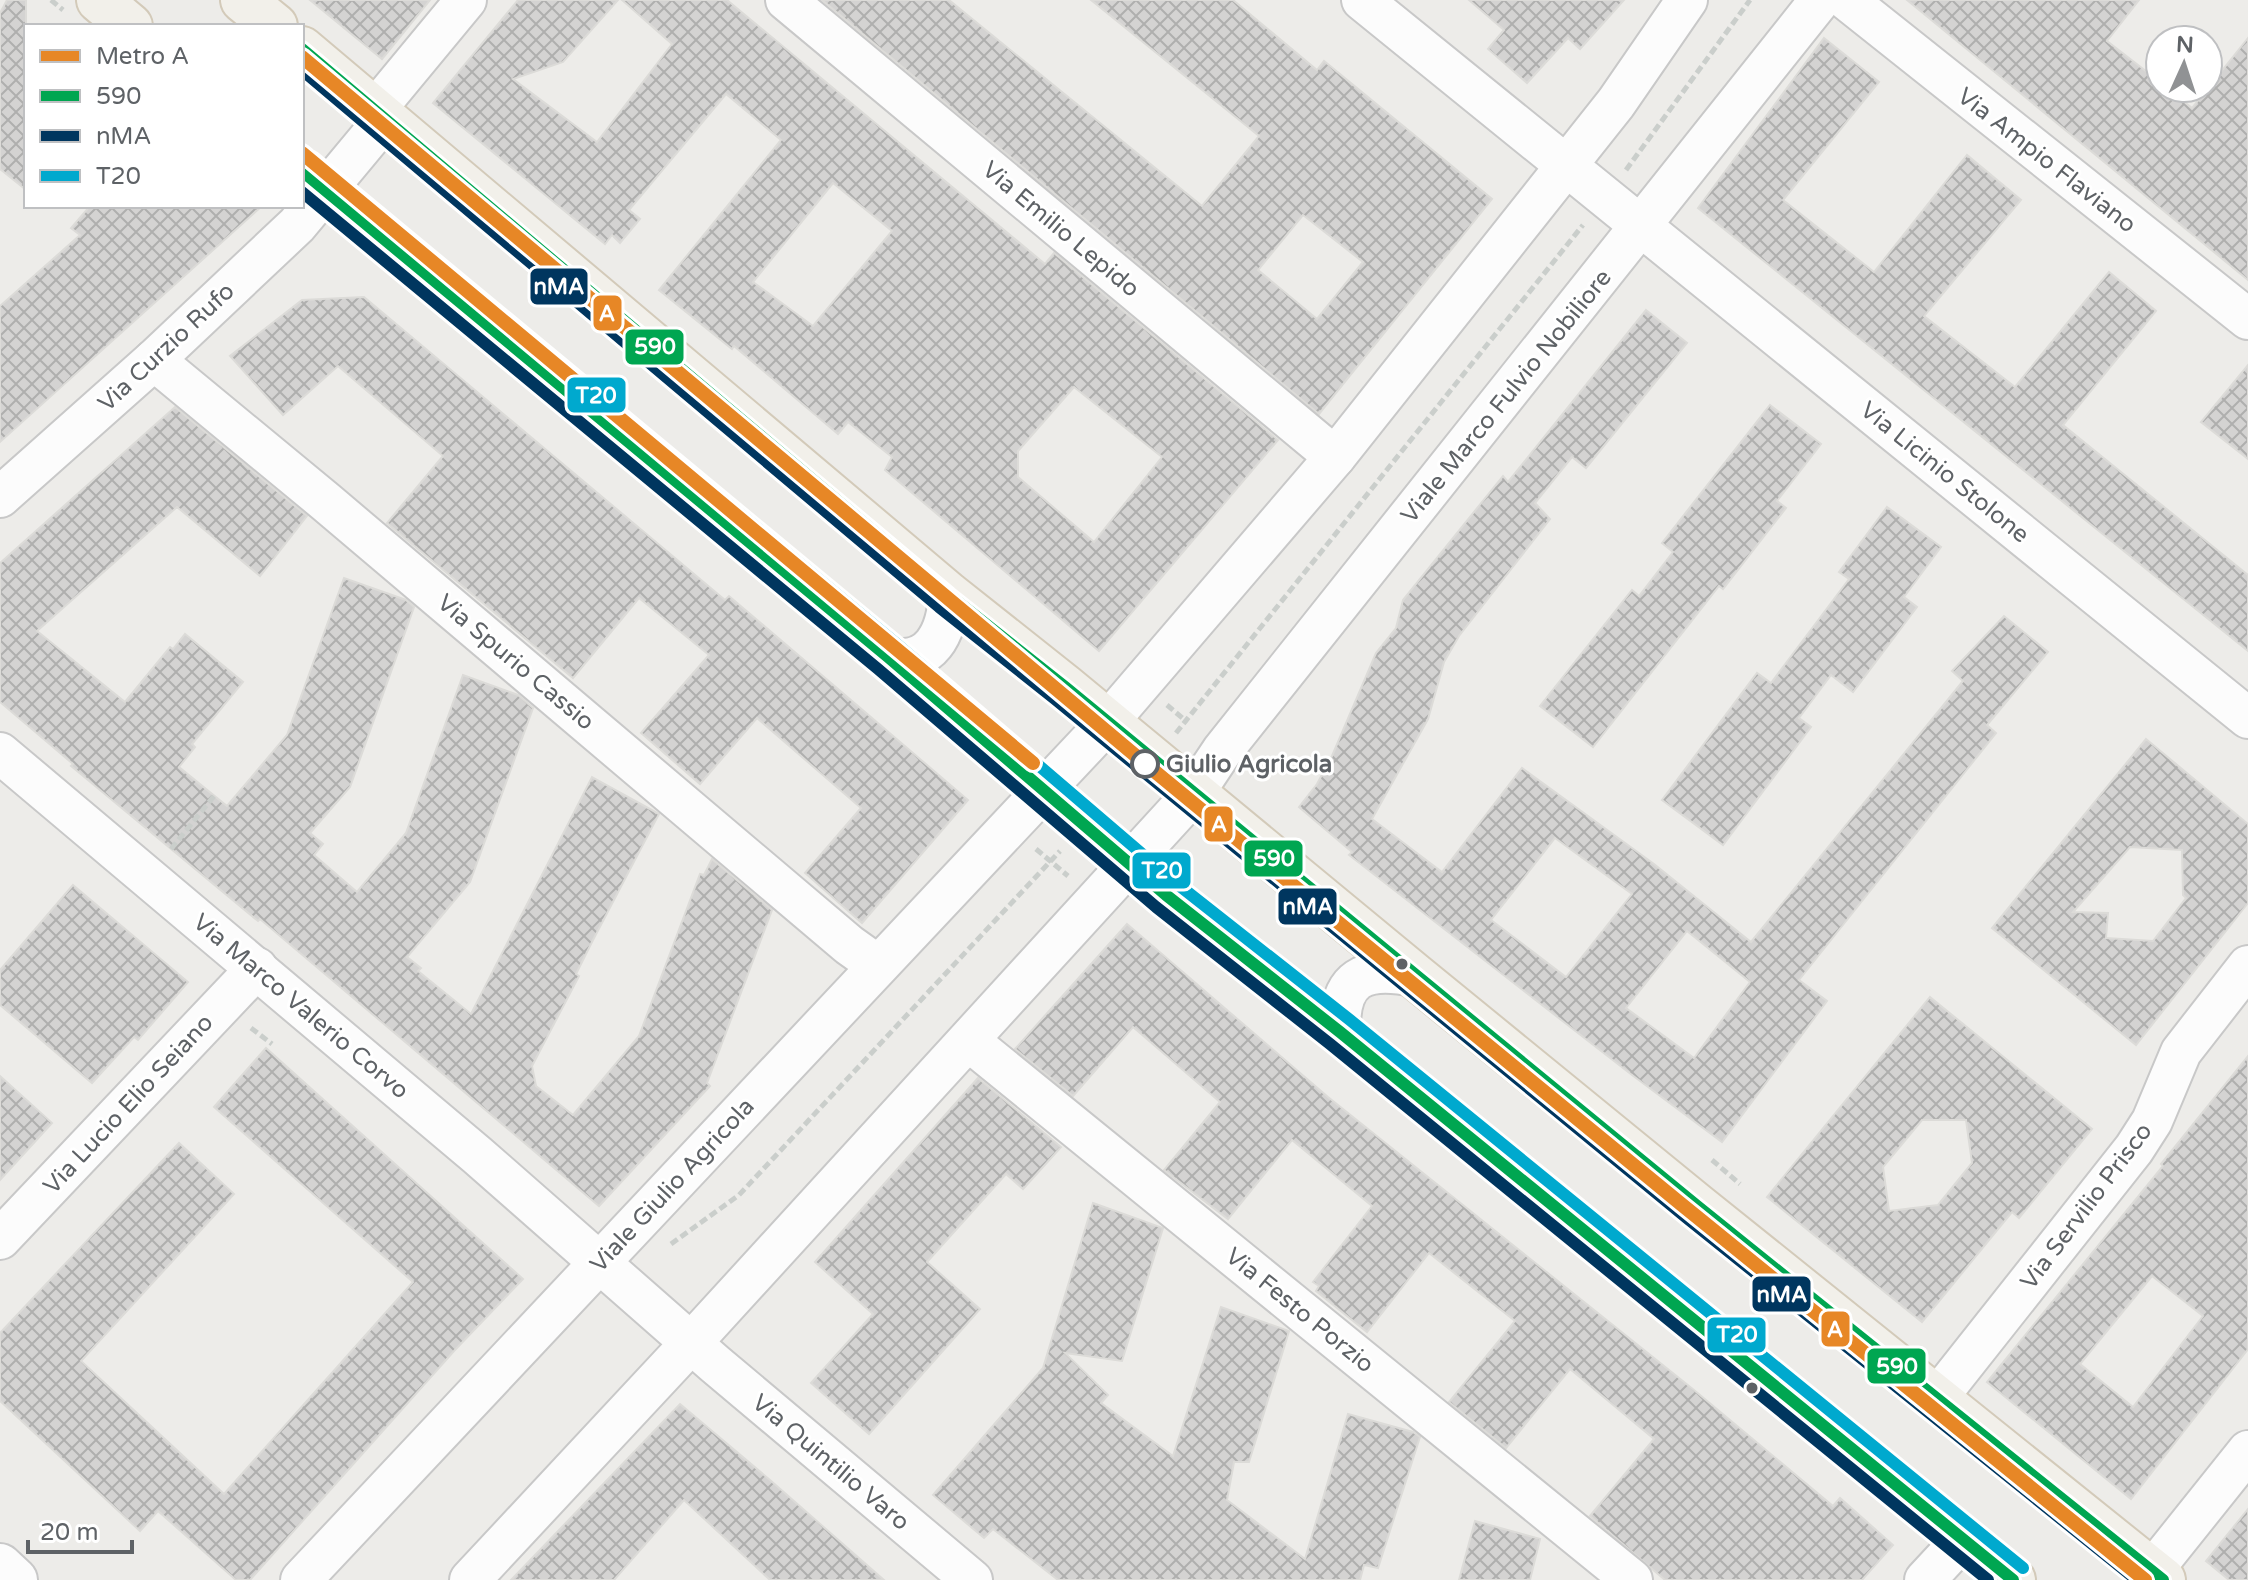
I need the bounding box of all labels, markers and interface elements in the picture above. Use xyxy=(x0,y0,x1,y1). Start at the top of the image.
legend xyxy=(24,24,304,208)
north arrow xyxy=(2144,24,2224,104)
text: N xyxy=(2175,32,2194,58)
text: Metro A xyxy=(96,42,189,71)
text: 590 xyxy=(96,82,141,111)
street label: Via Ampio Flaviano xyxy=(1952,82,2142,239)
text: nMA xyxy=(96,122,151,151)
street label: Via Emilio Lepido xyxy=(976,155,1145,304)
text: T20 xyxy=(96,162,141,191)
street label: Viale Marco Fulvio Nobiliore xyxy=(1395,264,1618,529)
line badge: nMA xyxy=(529,267,589,306)
text: nMA xyxy=(534,274,584,300)
street label: Via Curzio Rufo xyxy=(92,277,241,418)
line badge: A xyxy=(592,294,623,332)
text: A xyxy=(599,301,615,327)
line badge: 590 xyxy=(624,328,685,366)
text: 590 xyxy=(634,334,676,360)
line badge: T20 xyxy=(566,376,627,414)
text: T20 xyxy=(574,383,617,409)
street label: Via Licinio Stolone xyxy=(1854,395,2035,549)
street label: Via Spurio Cassio xyxy=(431,588,600,737)
marker: Giulio Agricola xyxy=(1131,750,1159,778)
place label: Giulio Agricola xyxy=(1166,750,1332,779)
line badge: A xyxy=(1203,805,1234,843)
text: A xyxy=(1211,812,1227,838)
line badge: 590 xyxy=(1243,839,1304,878)
text: 590 xyxy=(1253,846,1295,872)
line badge: T20 xyxy=(1131,851,1192,890)
text: T20 xyxy=(1140,858,1183,884)
line badge: nMA xyxy=(1277,887,1338,926)
text: nMA xyxy=(1283,894,1333,920)
street label: Via Marco Valerio Corvo xyxy=(187,908,414,1105)
unlabelled marker xyxy=(1394,956,1410,972)
street label: Via Lucio Elio Seiano xyxy=(38,1008,219,1200)
street label: Viale Giulio Agricola xyxy=(584,1092,761,1279)
street label: Via Servilio Prisco xyxy=(2014,1117,2158,1295)
street label: Via Festo Porzio xyxy=(1220,1242,1380,1379)
line badge: nMA xyxy=(1751,1275,1812,1313)
text: nMA xyxy=(1757,1282,1807,1308)
line badge: A xyxy=(1820,1310,1851,1348)
line badge: T20 xyxy=(1706,1316,1767,1354)
text: A xyxy=(1827,1317,1843,1343)
text: T20 xyxy=(1715,1322,1758,1348)
line badge: 590 xyxy=(1866,1347,1927,1385)
text: 590 xyxy=(1876,1354,1918,1380)
unlabelled marker xyxy=(1744,1380,1760,1396)
street label: Via Quintilio Varo xyxy=(746,1388,915,1537)
scale bar xyxy=(28,1504,132,1554)
text: 20 m xyxy=(40,1518,98,1547)

